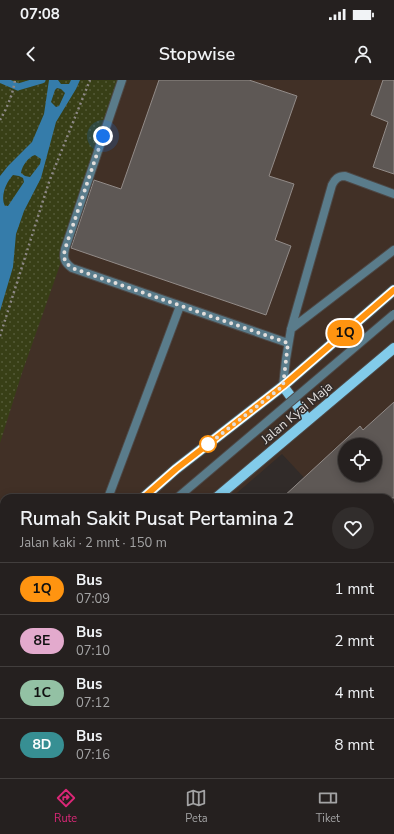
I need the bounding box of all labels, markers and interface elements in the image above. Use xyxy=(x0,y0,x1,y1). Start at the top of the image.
text: 07:08 xyxy=(20,4,60,24)
text: Stopwise xyxy=(159,42,235,66)
icon: back xyxy=(20,43,42,65)
icon: person xyxy=(352,43,374,65)
your location xyxy=(93,126,113,146)
line badge: 1Q xyxy=(327,320,363,346)
text: 1Q xyxy=(335,323,355,342)
street label: Jalan Kyai Maja xyxy=(257,378,337,449)
unlabelled marker xyxy=(199,435,217,453)
map controls xyxy=(338,438,382,482)
button: locate xyxy=(338,438,382,482)
text: Rumah Sakit Pusat Pertamina 2 xyxy=(20,506,294,532)
button: heart xyxy=(332,507,374,549)
text: Jalan kaki · 2 mnt · 150 m xyxy=(20,534,167,552)
text: Bus xyxy=(76,570,102,590)
text: 1Q xyxy=(32,579,52,598)
text: 1 mnt xyxy=(335,579,374,599)
text: 07:09 xyxy=(76,590,110,608)
text: Bus xyxy=(76,622,102,642)
text: 8E xyxy=(34,631,50,650)
text: 2 mnt xyxy=(335,631,374,651)
text: 07:10 xyxy=(76,642,110,660)
text: Bus xyxy=(76,674,102,694)
text: 1C xyxy=(33,683,51,702)
text: 4 mnt xyxy=(335,683,374,703)
text: 07:12 xyxy=(76,694,110,712)
text: Bus xyxy=(76,726,102,746)
text: 8D xyxy=(32,735,52,754)
text: 8 mnt xyxy=(335,735,374,755)
text: 07:16 xyxy=(76,746,110,764)
tab: Rute xyxy=(54,787,77,826)
tab: Peta xyxy=(185,787,208,826)
tab: Tiket xyxy=(316,787,340,826)

